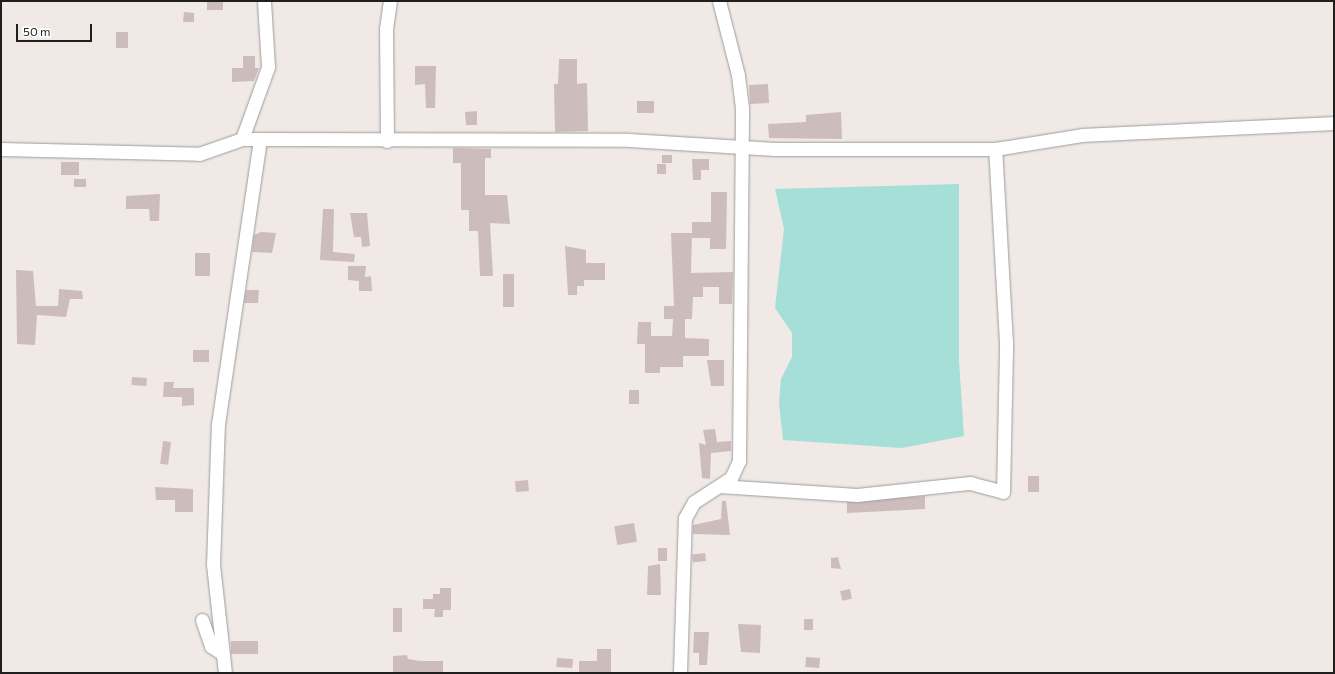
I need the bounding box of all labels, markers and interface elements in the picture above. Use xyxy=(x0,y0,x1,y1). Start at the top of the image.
scale bar xyxy=(18,16,94,42)
text: 50 m xyxy=(23,24,51,38)

